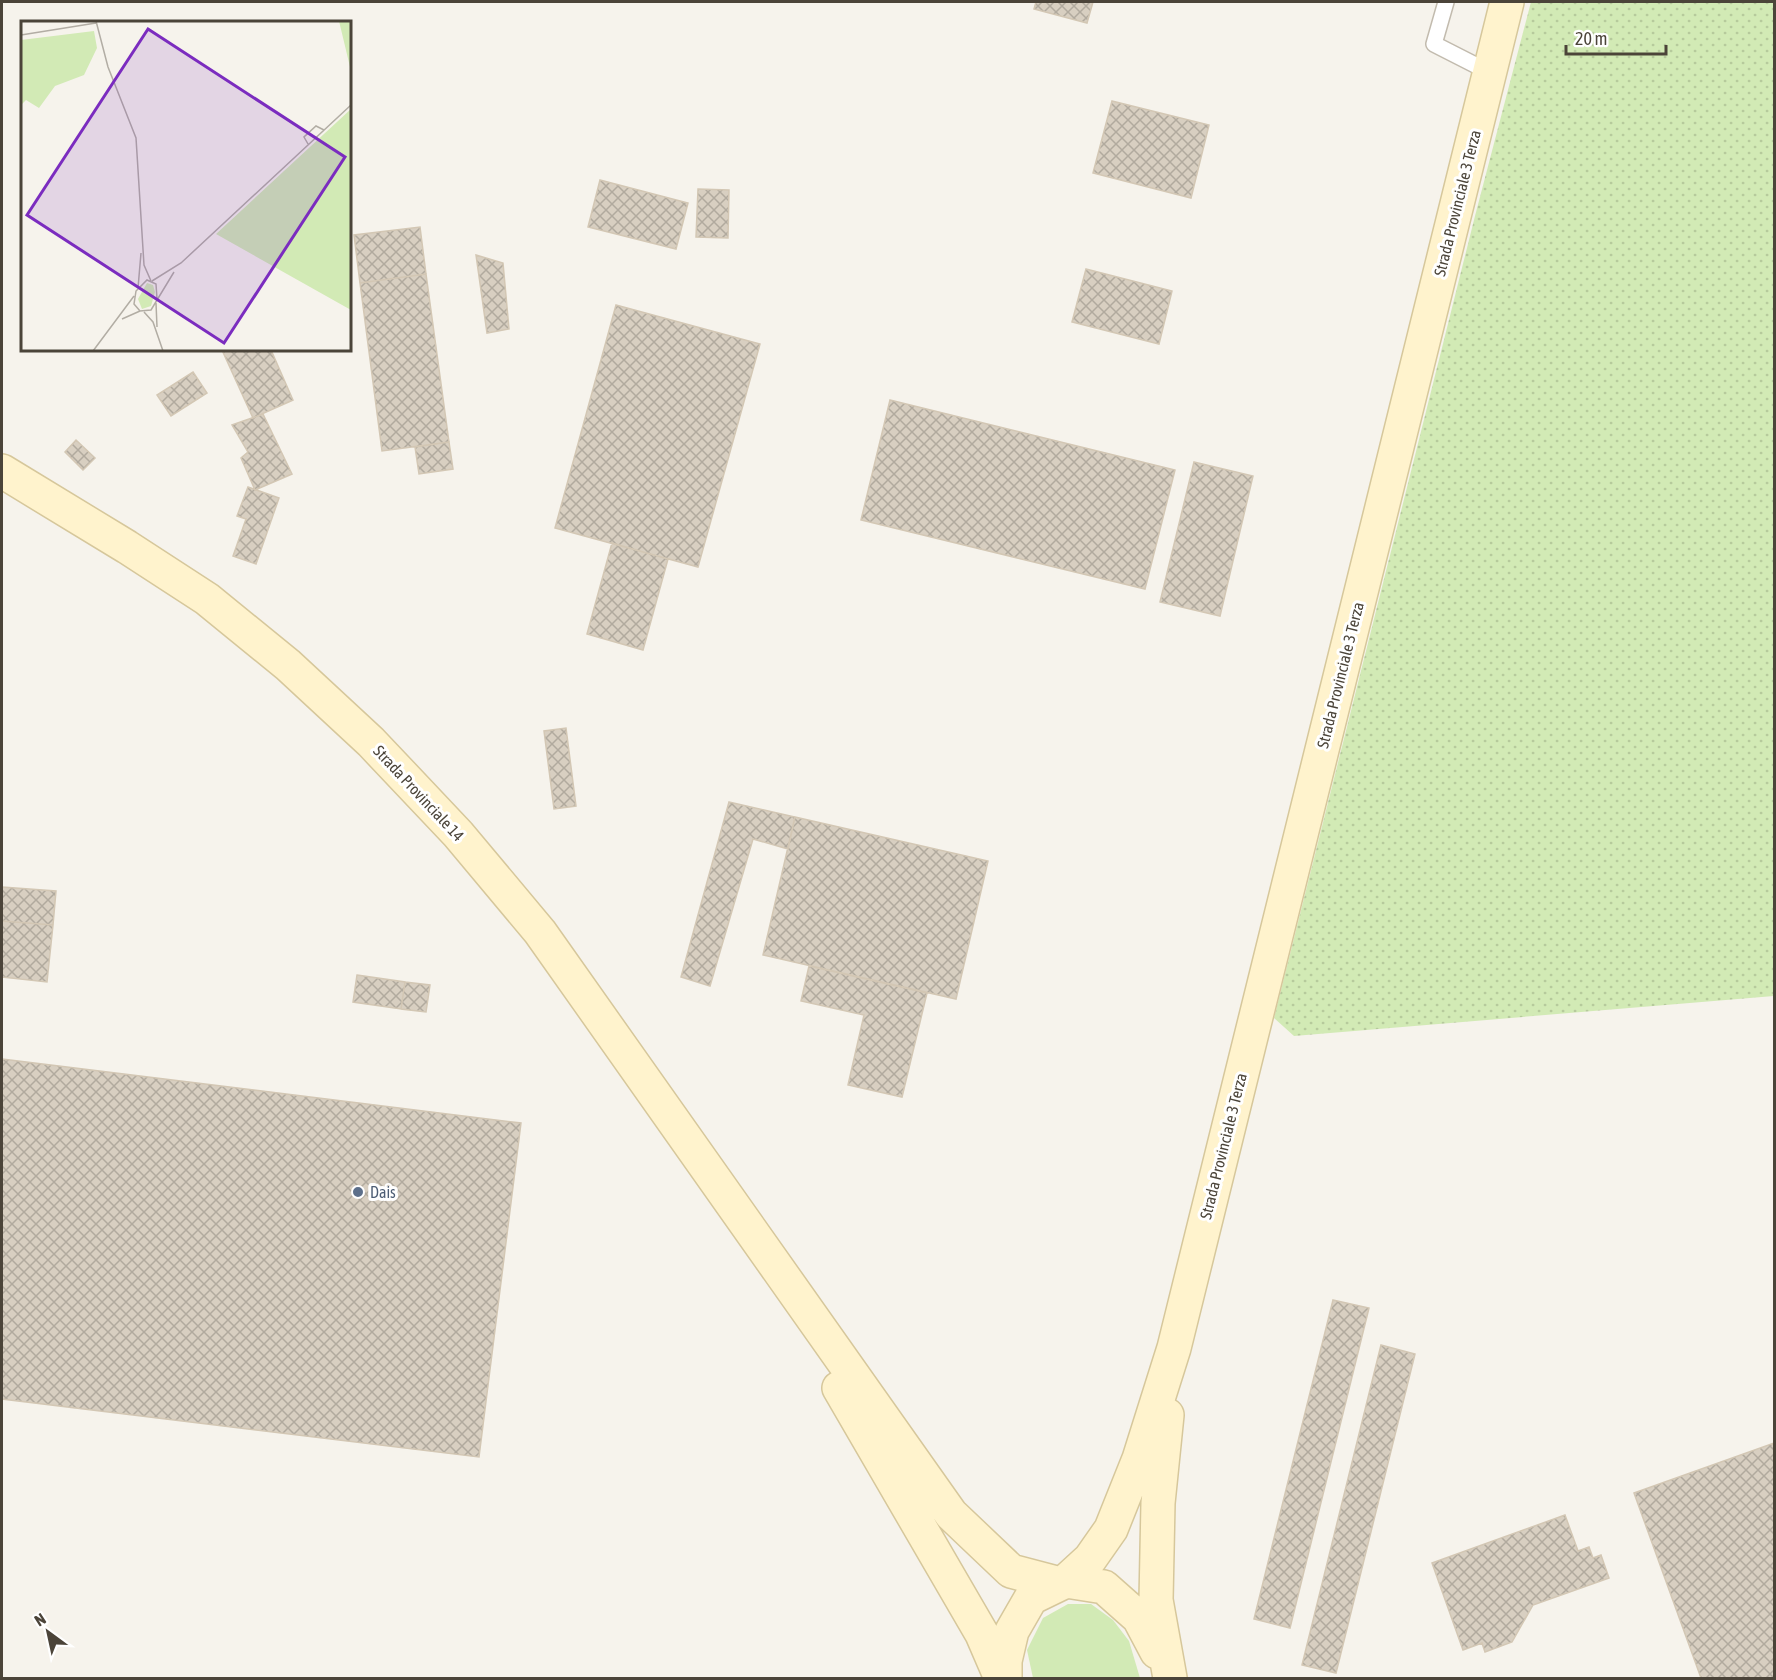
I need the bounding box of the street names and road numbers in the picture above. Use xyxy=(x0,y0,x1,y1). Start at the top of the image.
street label: Strada Provinciale 3 Terza xyxy=(1430,128,1484,278)
street label: Strada Provinciale 3 Terza xyxy=(1313,600,1367,750)
street label: Strada Provinciale 14 xyxy=(370,742,468,844)
street label: Strada Provinciale 3 Terza xyxy=(1196,1071,1250,1221)

